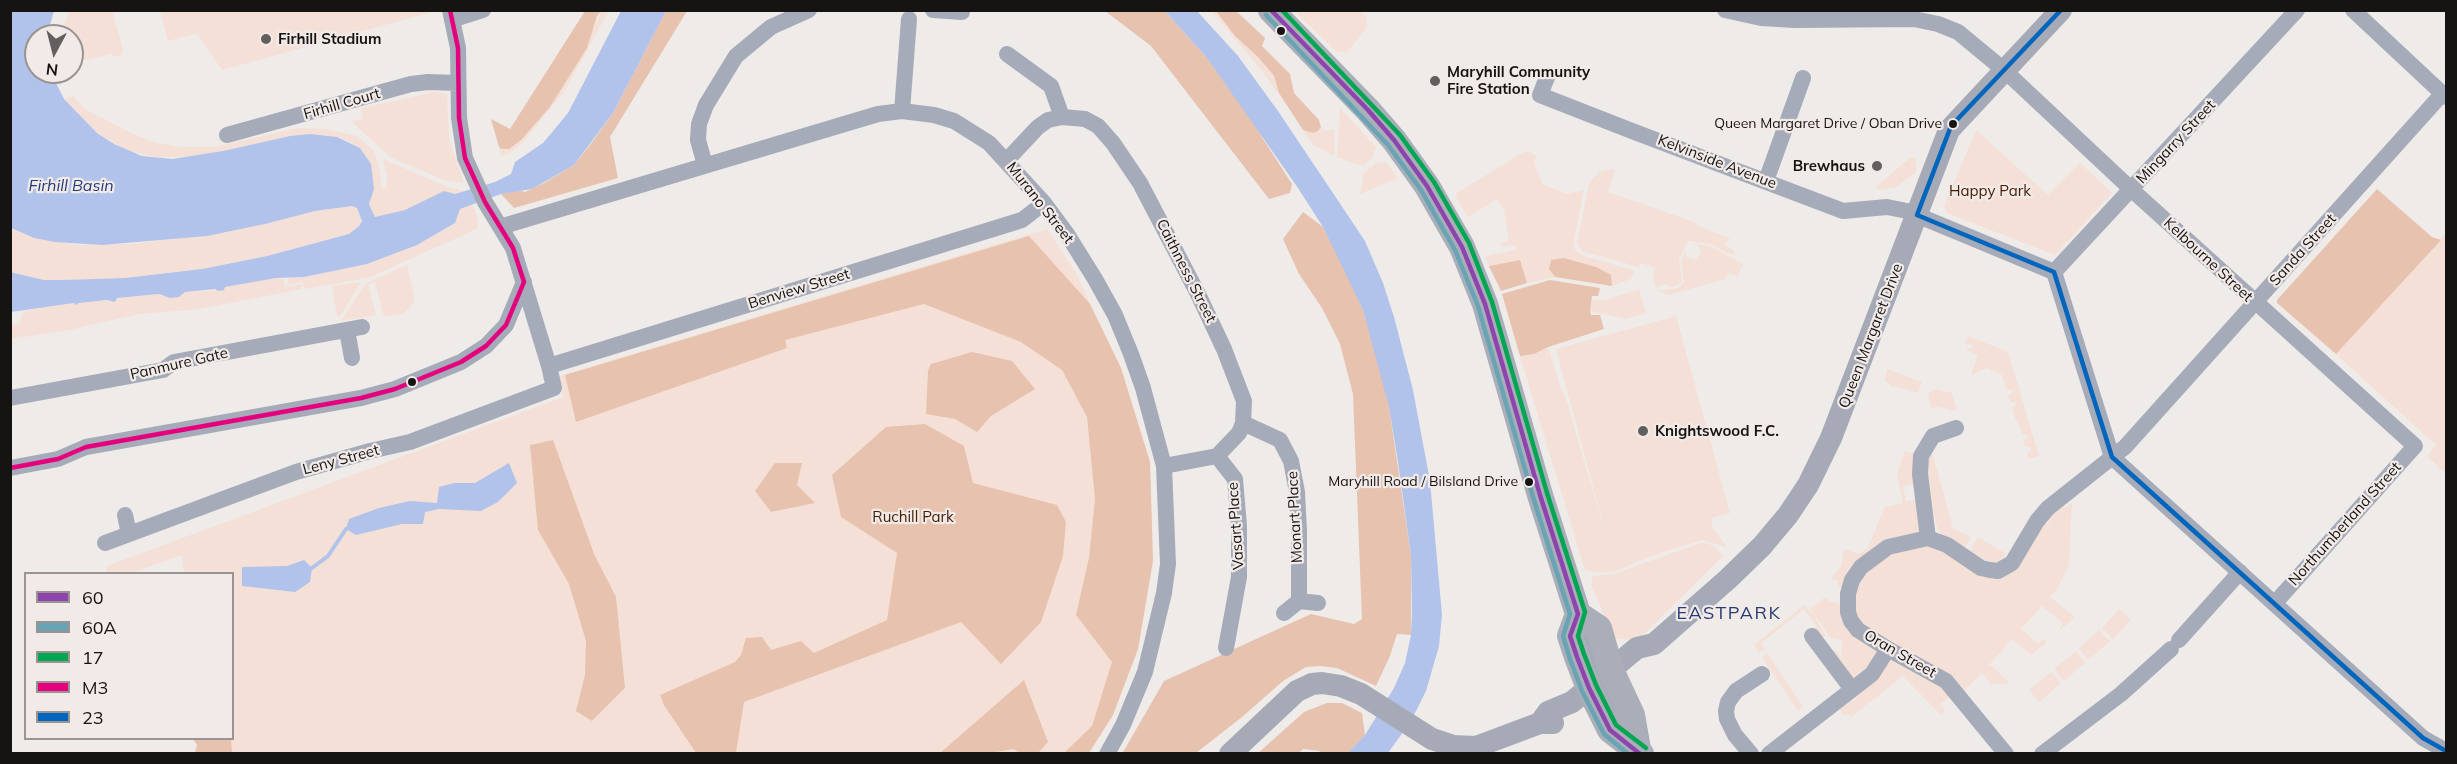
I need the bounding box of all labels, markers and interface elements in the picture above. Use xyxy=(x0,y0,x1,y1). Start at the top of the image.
north arrow xyxy=(24,24,84,84)
unlabelled marker xyxy=(1275,25,1287,37)
place label: Firhill Stadium xyxy=(278,30,382,48)
marker: Firhill Stadium xyxy=(259,32,273,46)
text: N xyxy=(45,59,59,81)
place label: Maryhill Community Fire Station xyxy=(1447,63,1590,98)
marker: Maryhill Community Fire Station xyxy=(1428,74,1442,88)
street label: Firhill Court xyxy=(302,84,382,124)
street label: Mingarry Street xyxy=(2133,96,2219,188)
place label: Queen Margaret Drive / Oban Drive xyxy=(1714,116,1942,132)
marker: Queen Margaret Drive / Oban Drive xyxy=(1947,118,1959,130)
street label: Kelvinside Avenue xyxy=(1655,131,1779,193)
place label: Brewhaus xyxy=(1793,157,1865,175)
street label: Murano Street xyxy=(1003,159,1077,247)
marker: Brewhaus xyxy=(1870,159,1884,173)
water label: Firhill Basin xyxy=(28,176,114,196)
park label: Happy Park xyxy=(1949,182,2031,200)
street label: Sanda Street xyxy=(2266,210,2340,290)
street label: Kelbourne Street xyxy=(2160,214,2256,306)
street label: Caithness Street xyxy=(1152,216,1220,326)
street label: Queen Margaret Drive xyxy=(1835,261,1907,411)
street label: Benview Street xyxy=(746,265,852,313)
street label: Panmure Gate xyxy=(128,344,230,384)
unlabelled marker xyxy=(406,376,418,388)
place label: Knightswood F.C. xyxy=(1655,422,1779,440)
marker: Knightswood F.C. xyxy=(1636,424,1650,438)
street label: Leny Street xyxy=(301,441,381,479)
street label: Northumberland Street xyxy=(2285,459,2405,589)
street label: Monart Place xyxy=(1284,471,1306,563)
place label: Maryhill Road / Bilsland Drive xyxy=(1328,474,1518,490)
marker: Maryhill Road / Bilsland Drive xyxy=(1523,476,1535,488)
street label: Vasart Place xyxy=(1224,482,1248,570)
park label: Ruchill Park xyxy=(872,508,954,526)
legend xyxy=(24,572,234,740)
text: 60 xyxy=(82,586,104,609)
district label: EASTPARK xyxy=(1677,603,1781,625)
text: 60A xyxy=(82,616,117,639)
street label: Oran Street xyxy=(1861,626,1939,682)
text: 17 xyxy=(82,646,104,669)
text: M3 xyxy=(82,676,108,699)
text: 23 xyxy=(82,706,104,729)

